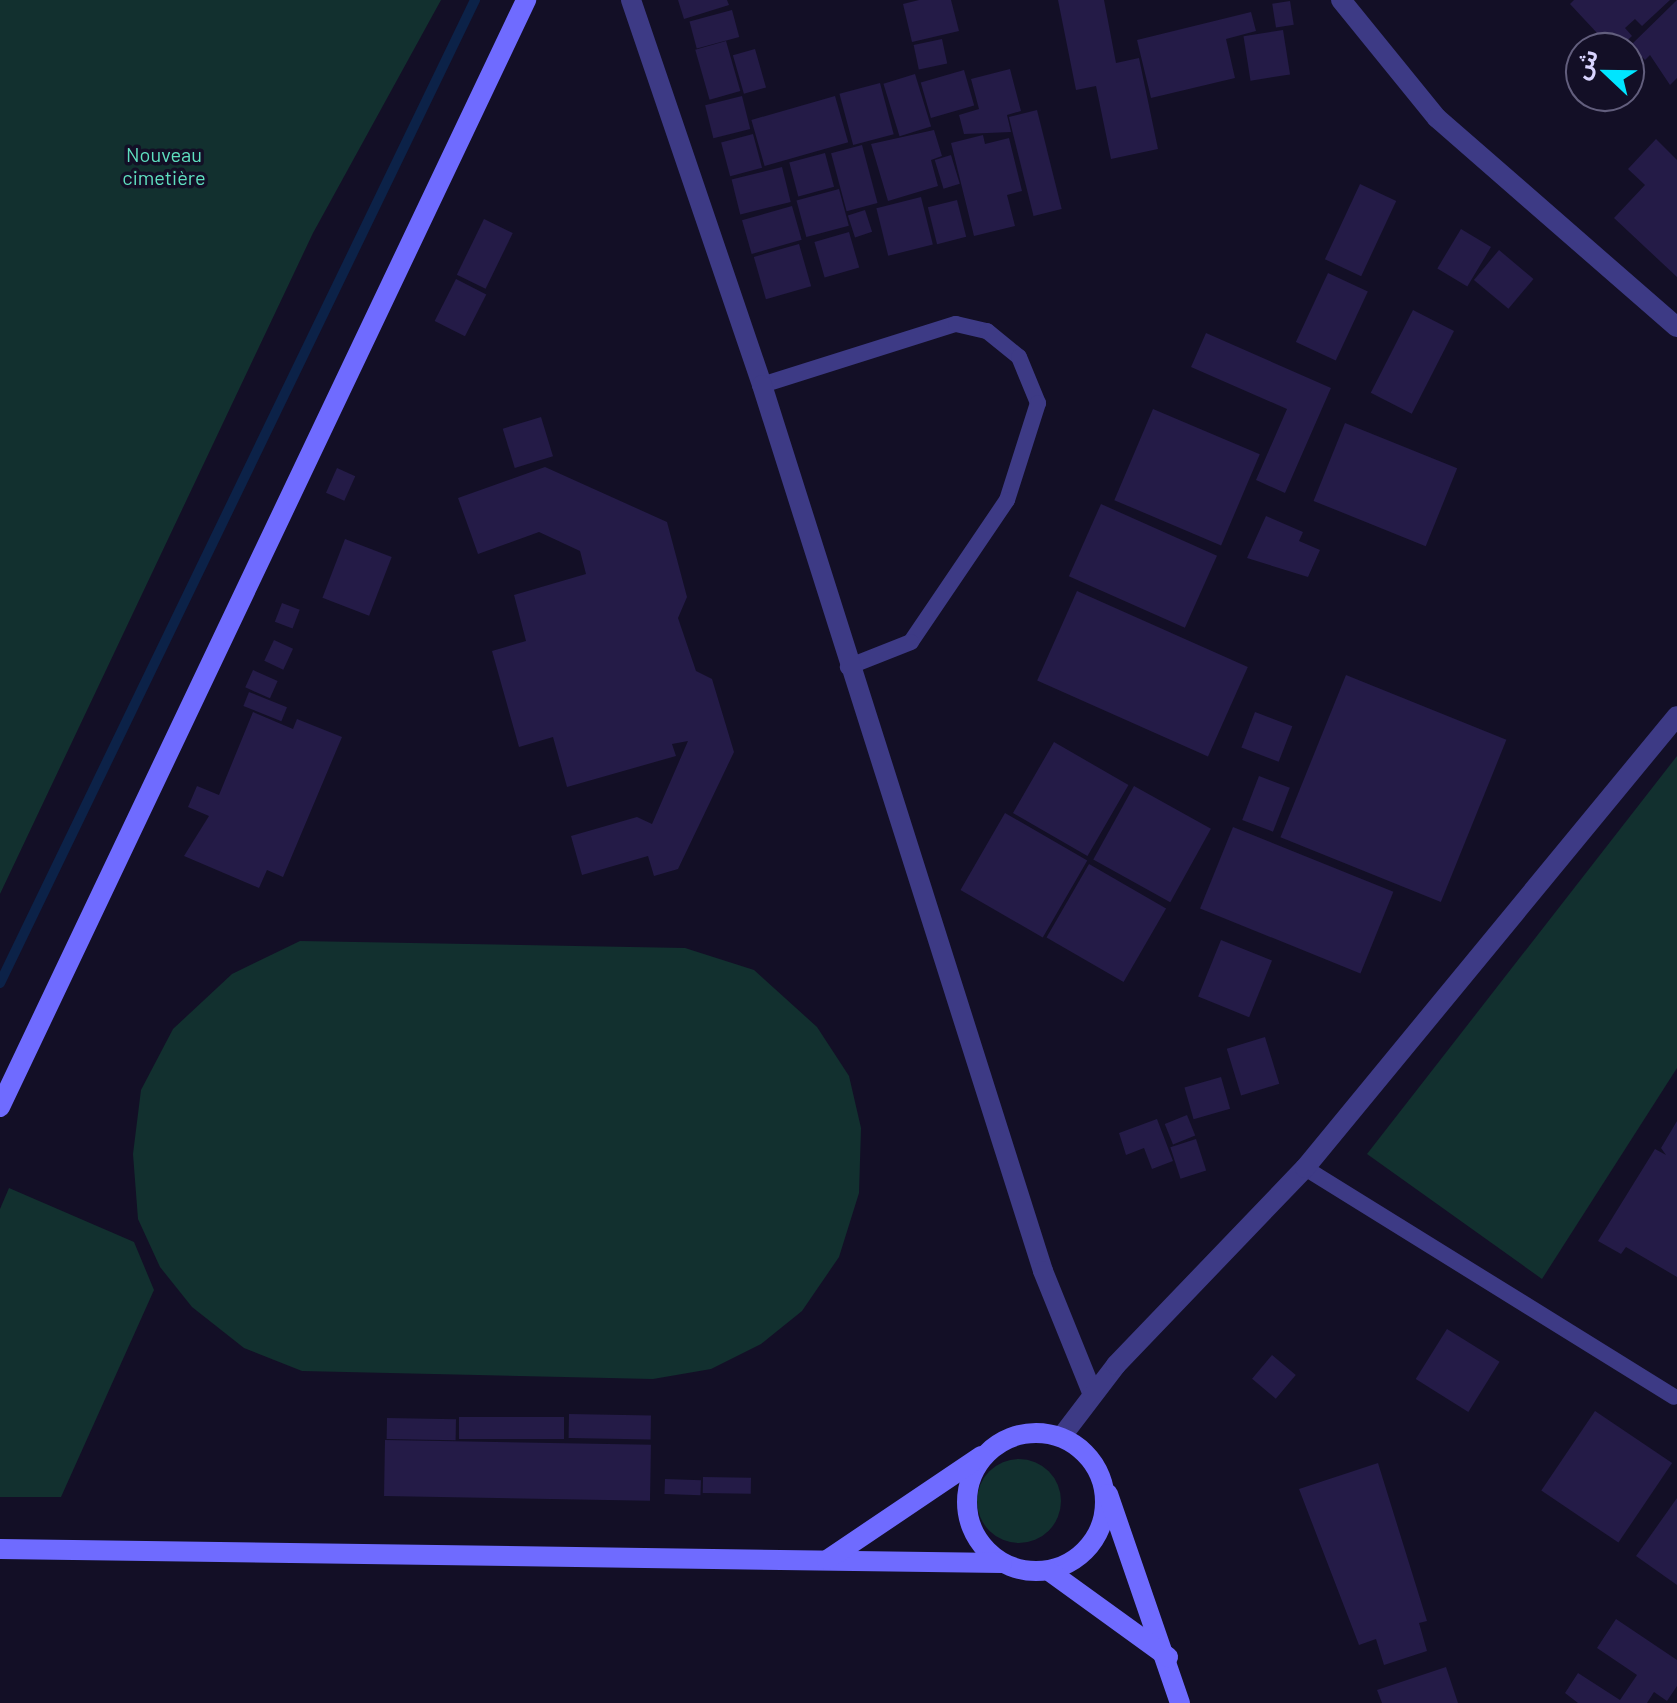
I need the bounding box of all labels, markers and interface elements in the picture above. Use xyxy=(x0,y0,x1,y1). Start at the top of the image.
north arrow xyxy=(1565,32,1645,112)
text: ش xyxy=(1567,45,1602,83)
park label: Nouveau cimetière xyxy=(122,142,206,189)

